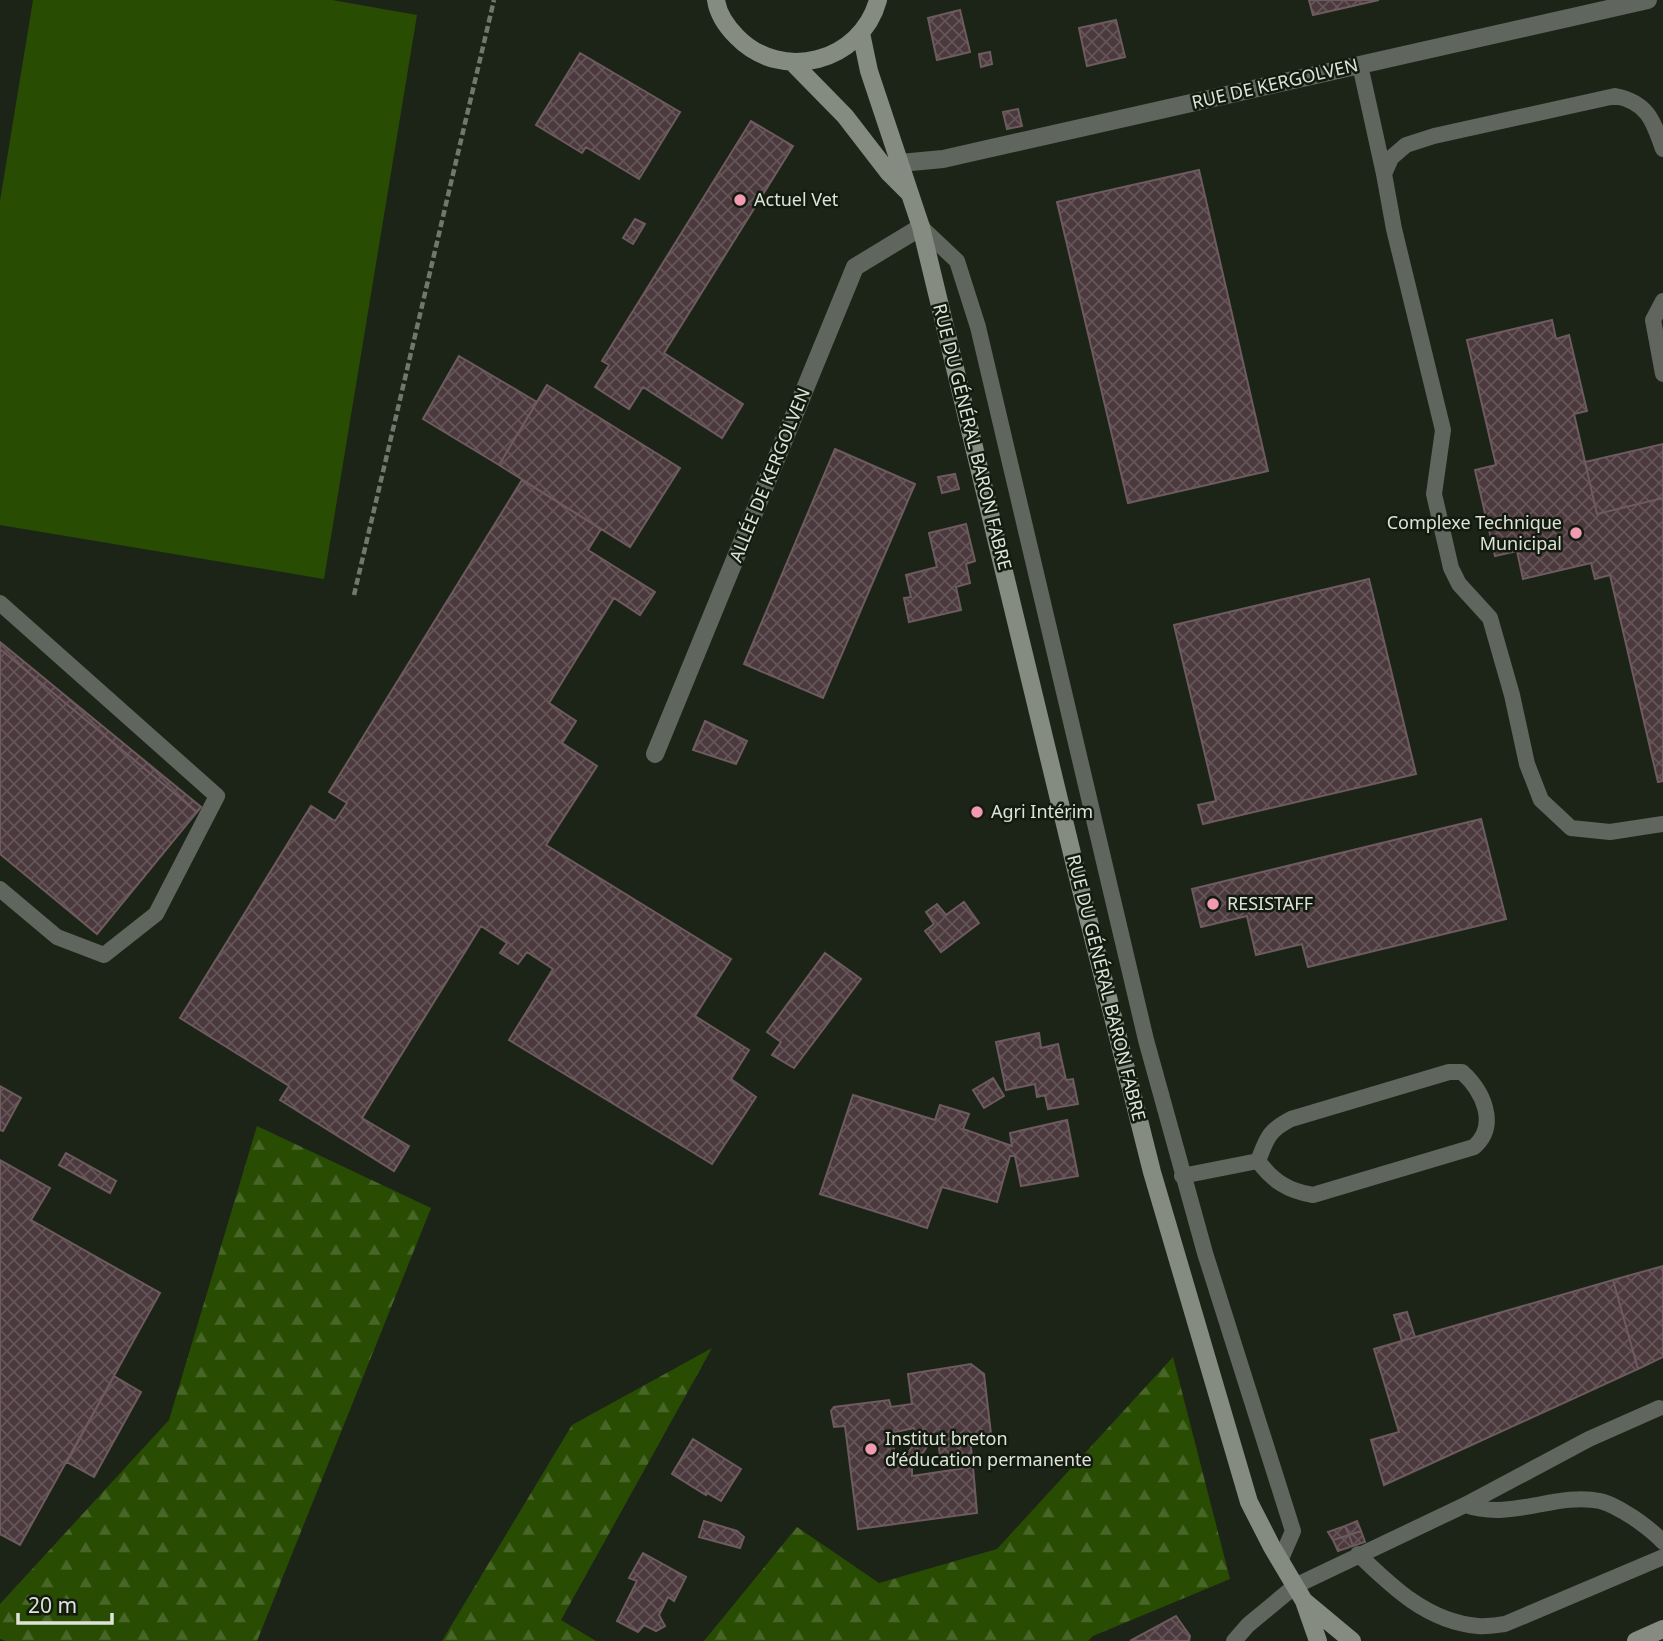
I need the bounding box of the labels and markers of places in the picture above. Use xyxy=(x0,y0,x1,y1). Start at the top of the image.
place label: Actuel Vet xyxy=(754,187,839,211)
marker: Actuel Vet xyxy=(732,192,748,208)
place label: Complexe Technique Municipal xyxy=(1387,510,1562,555)
marker: Complexe Technique Municipal xyxy=(1568,525,1584,541)
place label: Agri Intérim xyxy=(991,799,1093,823)
marker: Agri Intérim xyxy=(969,804,985,820)
place label: RESISTAFF xyxy=(1227,891,1313,915)
marker: RESISTAFF xyxy=(1205,896,1221,912)
place label: Institut breton d’éducation permanente xyxy=(885,1426,1092,1471)
marker: Institut breton d’éducation permanente xyxy=(863,1441,879,1457)

